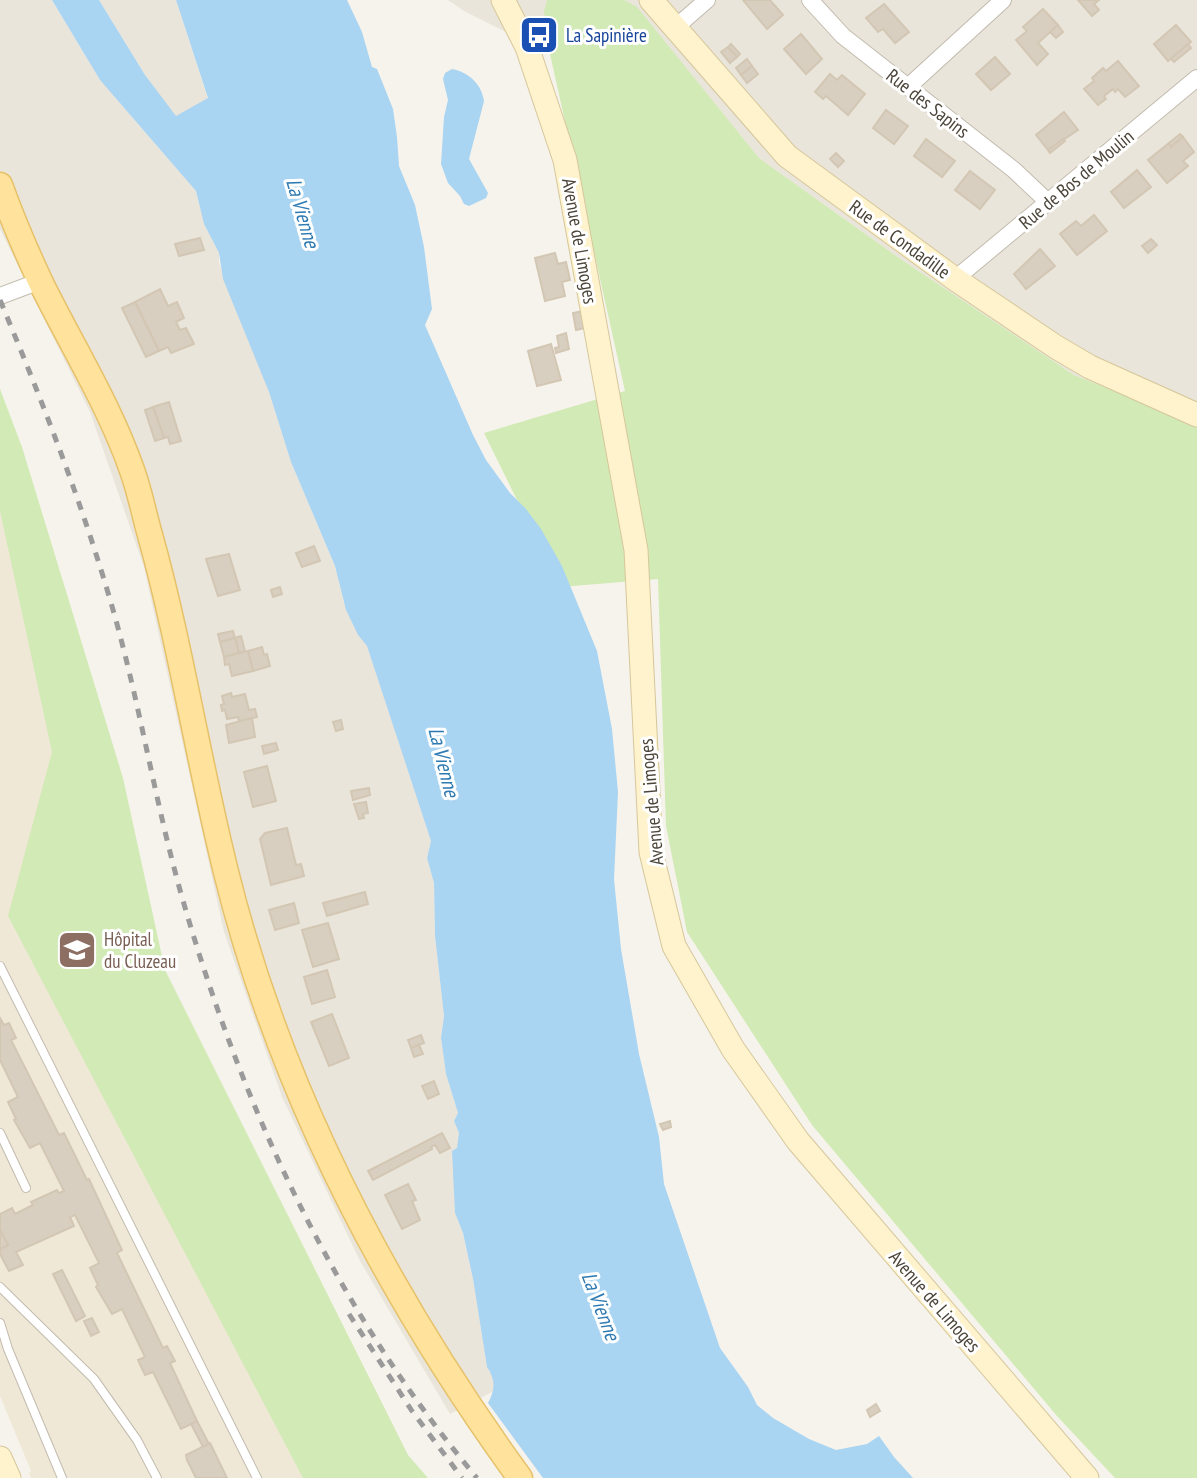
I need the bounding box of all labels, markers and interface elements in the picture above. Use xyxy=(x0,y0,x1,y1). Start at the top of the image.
bus stop icon: La Sapinière xyxy=(518,14,560,56)
place label: La Sapinière xyxy=(566,23,647,47)
street label: Rue des Sapins xyxy=(882,63,974,143)
street label: Rue de Bos de Moulin xyxy=(1014,124,1138,234)
water label: La Vienne xyxy=(280,175,326,252)
street label: Avenue de Limoges xyxy=(557,176,603,306)
street label: Rue de Condadille xyxy=(845,194,955,284)
water label: La Vienne xyxy=(422,724,466,801)
street label: Avenue de Limoges xyxy=(634,738,668,866)
place label: Hôpital du Cluzeau xyxy=(104,927,176,973)
school or university icon: Hôpital du Cluzeau xyxy=(56,929,98,971)
street label: Avenue de Limoges xyxy=(884,1245,986,1357)
water label: La Vienne xyxy=(576,1268,627,1345)

